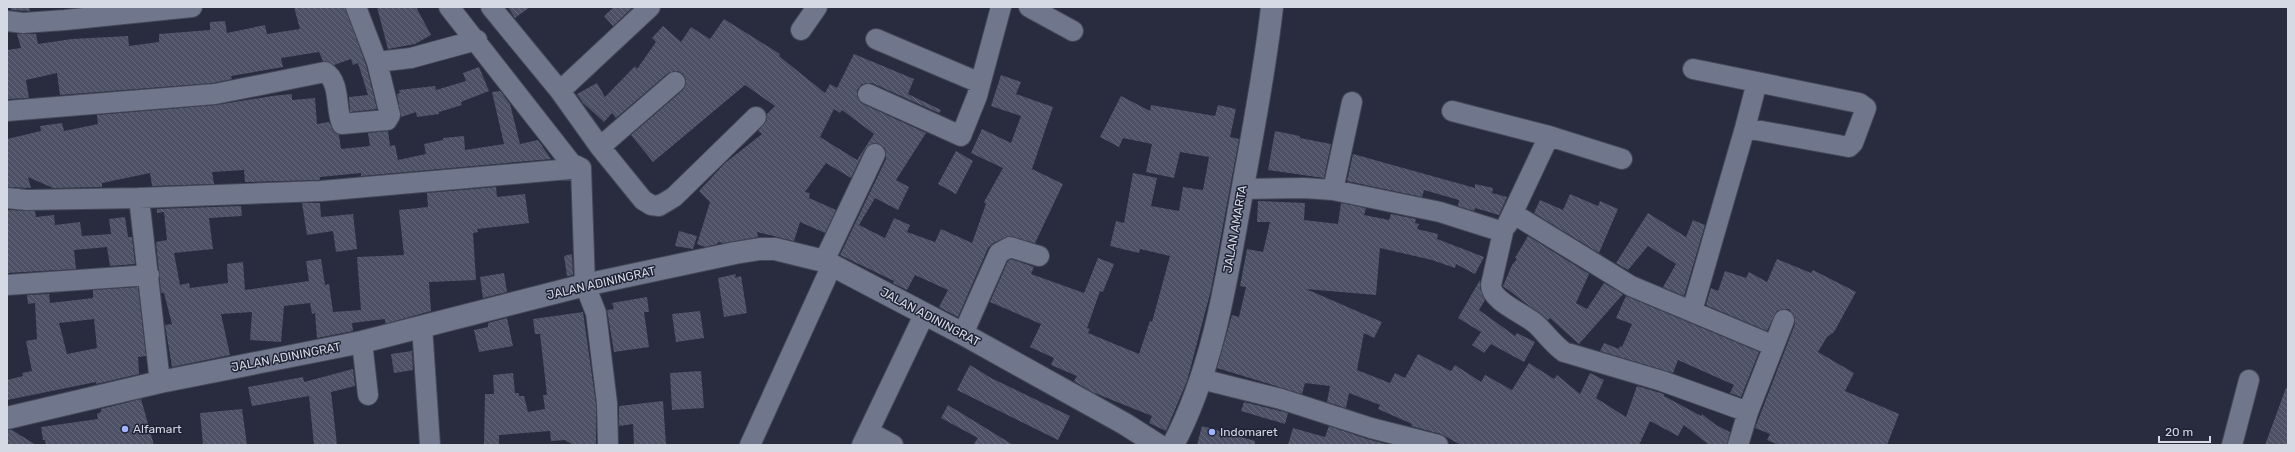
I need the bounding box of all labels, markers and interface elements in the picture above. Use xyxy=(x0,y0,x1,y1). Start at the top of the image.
street label: JALAN AMARTA xyxy=(1220,184,1250,274)
street label: JALAN ADININGRAT xyxy=(545,264,657,302)
street label: JALAN ADININGRAT xyxy=(878,285,982,349)
street label: JALAN ADININGRAT xyxy=(230,340,342,374)
scale bar xyxy=(2159,418,2210,444)
place label: Alfamart xyxy=(133,422,182,436)
marker: Alfamart xyxy=(120,424,130,434)
place label: Indomaret xyxy=(1220,425,1278,439)
text: 20 m xyxy=(2165,425,2193,439)
marker: Indomaret xyxy=(1207,427,1217,437)

